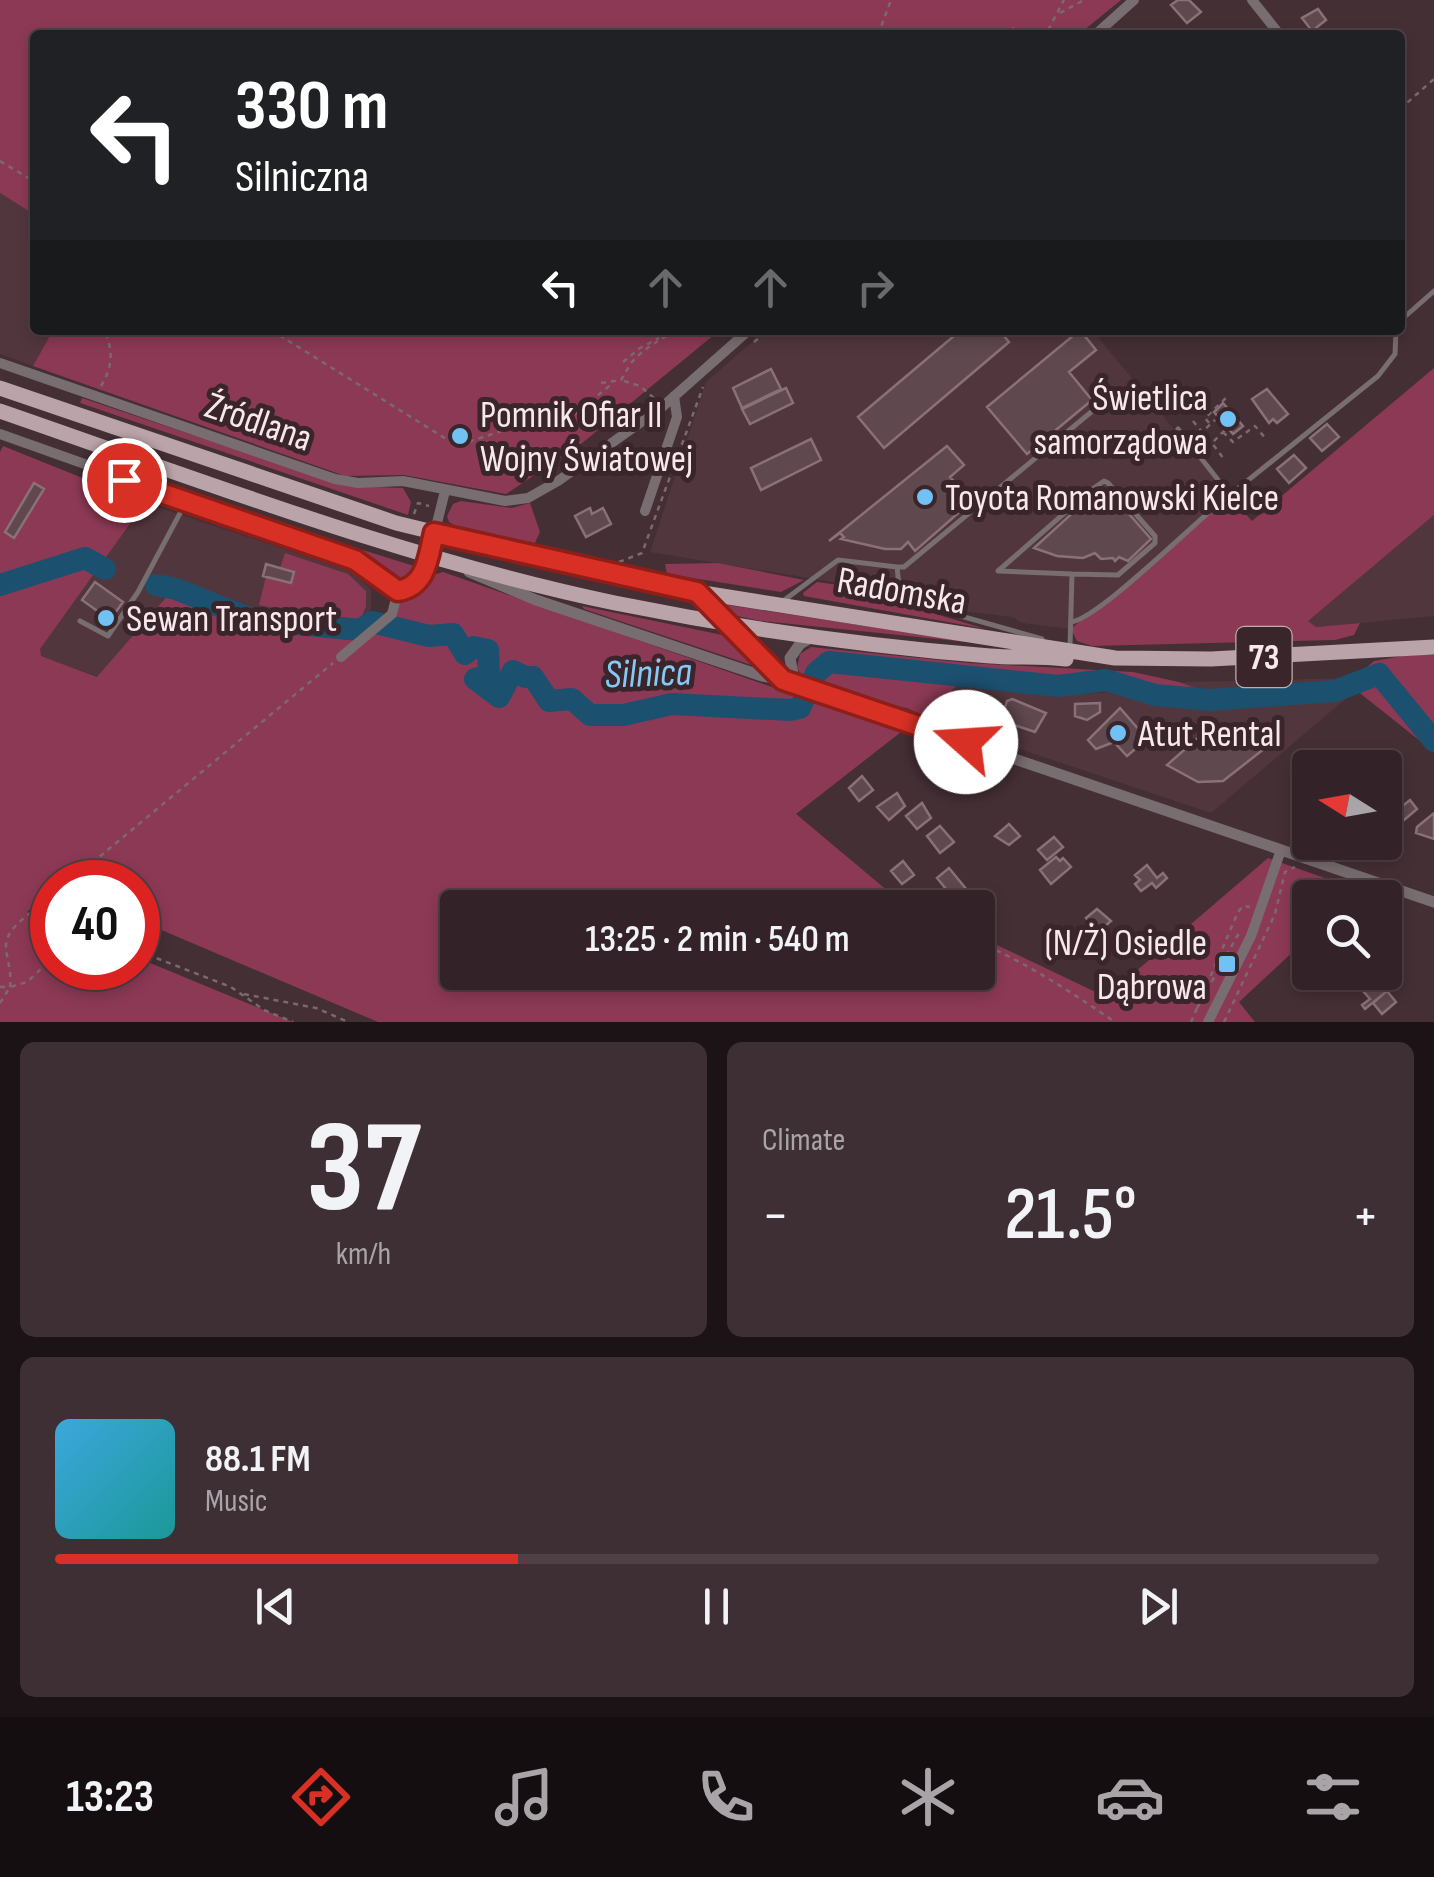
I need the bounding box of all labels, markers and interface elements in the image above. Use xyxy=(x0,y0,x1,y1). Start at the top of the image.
text: 330 m xyxy=(235,65,388,149)
icon: left xyxy=(70,70,200,200)
text: Silniczna xyxy=(235,150,369,205)
icon: left xyxy=(533,260,588,315)
icon: ahead xyxy=(638,260,693,315)
icon: ahead xyxy=(743,260,798,315)
icon: right xyxy=(848,260,903,315)
place label: Świetlica samorządowa xyxy=(1034,376,1208,465)
street label: Źródlana xyxy=(199,383,318,462)
place label: Pomnik Ofiar II Wojny Światowej xyxy=(480,393,693,482)
marker: Świetlica samorządowa xyxy=(1217,408,1239,430)
marker: Pomnik Ofiar II Wojny Światowej xyxy=(449,425,471,447)
pin xyxy=(82,438,167,523)
icon: arrive xyxy=(97,453,152,508)
place label: Toyota Romanowski Kielce xyxy=(945,476,1279,521)
marker: Toyota Romanowski Kielce xyxy=(914,486,936,508)
street label: Radomska xyxy=(834,558,970,625)
place label: Sewan Transport xyxy=(126,597,337,642)
marker: Sewan Transport xyxy=(95,607,117,629)
road number: 73 xyxy=(1236,627,1292,687)
water label: Silnica xyxy=(604,648,693,700)
position arrow xyxy=(914,690,1018,794)
place label: Atut Rental xyxy=(1137,712,1281,757)
marker: Atut Rental xyxy=(1107,722,1129,744)
north arrow xyxy=(1292,750,1402,860)
map controls xyxy=(1292,750,1402,990)
speed limit sign: 40 xyxy=(30,860,160,990)
button: search xyxy=(1292,880,1402,990)
text: 13:25 · 2 min · 540 m xyxy=(585,917,850,962)
place label: (N/Ż) Osiedle Dąbrowa xyxy=(1044,921,1207,1010)
marker: (N/Ż) Osiedle Dąbrowa xyxy=(1216,953,1238,975)
text: 37 xyxy=(306,1092,421,1248)
text: Climate xyxy=(762,1121,845,1160)
text: 21.5° xyxy=(1004,1170,1137,1261)
text: − xyxy=(762,1183,789,1250)
text: + xyxy=(1352,1183,1379,1250)
text: km/h xyxy=(336,1235,391,1274)
text: 88.1 FM xyxy=(205,1437,311,1482)
text: Music xyxy=(205,1482,268,1521)
icon: previous xyxy=(248,1579,303,1634)
icon: pause xyxy=(689,1579,744,1634)
icon: next xyxy=(1131,1579,1186,1634)
icon: directions xyxy=(286,1762,356,1832)
icon: music xyxy=(489,1762,559,1832)
icon: phone xyxy=(691,1762,761,1832)
icon: climate xyxy=(893,1762,963,1832)
icon: car xyxy=(1095,1762,1165,1832)
icon: filters xyxy=(1298,1762,1368,1832)
text: 13:23 xyxy=(66,1770,154,1825)

